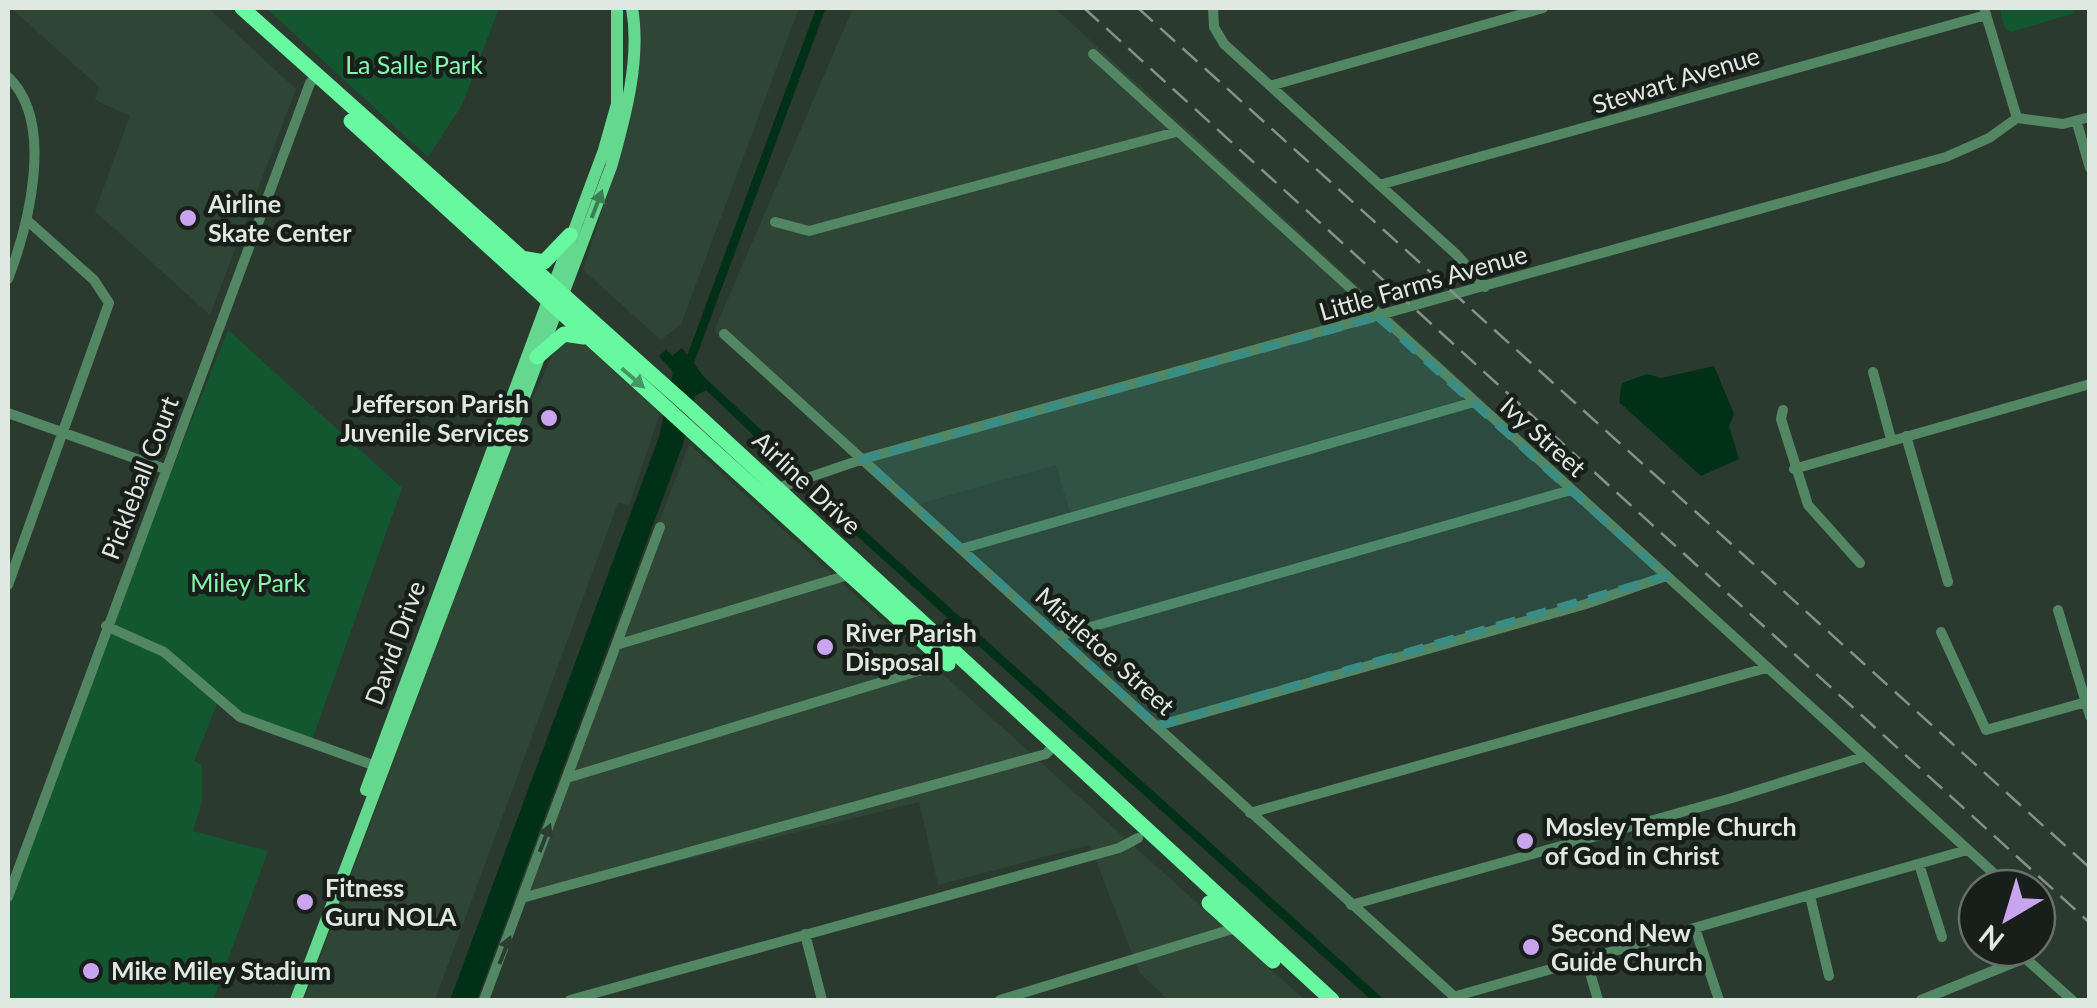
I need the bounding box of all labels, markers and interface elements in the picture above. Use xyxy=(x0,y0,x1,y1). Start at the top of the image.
street label: Stewart Avenue xyxy=(1588,39,1763,119)
park label: La Salle Park xyxy=(345,49,483,79)
place label: Airline Skate Center xyxy=(207,188,352,247)
one-way arrow xyxy=(590,189,605,219)
marker: Airline Skate Center xyxy=(177,207,199,229)
street label: Little Farms Avenue xyxy=(1315,238,1530,326)
one-way arrow xyxy=(620,367,645,389)
place label: Jefferson Parish Juvenile Services xyxy=(340,388,529,447)
street label: Ivy Street xyxy=(1495,390,1592,482)
street label: Pickleball Court xyxy=(94,392,184,563)
marker: Jefferson Parish Juvenile Services xyxy=(538,407,560,429)
street label: Airline Drive xyxy=(747,425,868,540)
park label: Miley Park xyxy=(190,567,306,597)
street label: David Drive xyxy=(358,577,430,709)
street label: Mistletoe Street xyxy=(1030,580,1181,720)
place label: River Parish Disposal xyxy=(845,617,977,676)
marker: River Parish Disposal xyxy=(814,636,836,658)
place label: Mosley Temple Church of God in Christ xyxy=(1545,811,1797,870)
one-way arrow xyxy=(538,823,553,853)
marker: Mosley Temple Church of God in Christ xyxy=(1514,830,1536,852)
north arrow xyxy=(1957,868,2057,968)
place label: Fitness Guru NOLA xyxy=(325,872,457,931)
marker: Fitness Guru NOLA xyxy=(294,891,316,913)
place label: Second New Guide Church xyxy=(1551,917,1703,976)
text: N xyxy=(1972,918,2010,959)
one-way arrow xyxy=(497,935,513,965)
marker: Second New Guide Church xyxy=(1520,936,1542,958)
place label: Mike Miley Stadium xyxy=(111,955,331,985)
marker: Mike Miley Stadium xyxy=(80,960,102,982)

